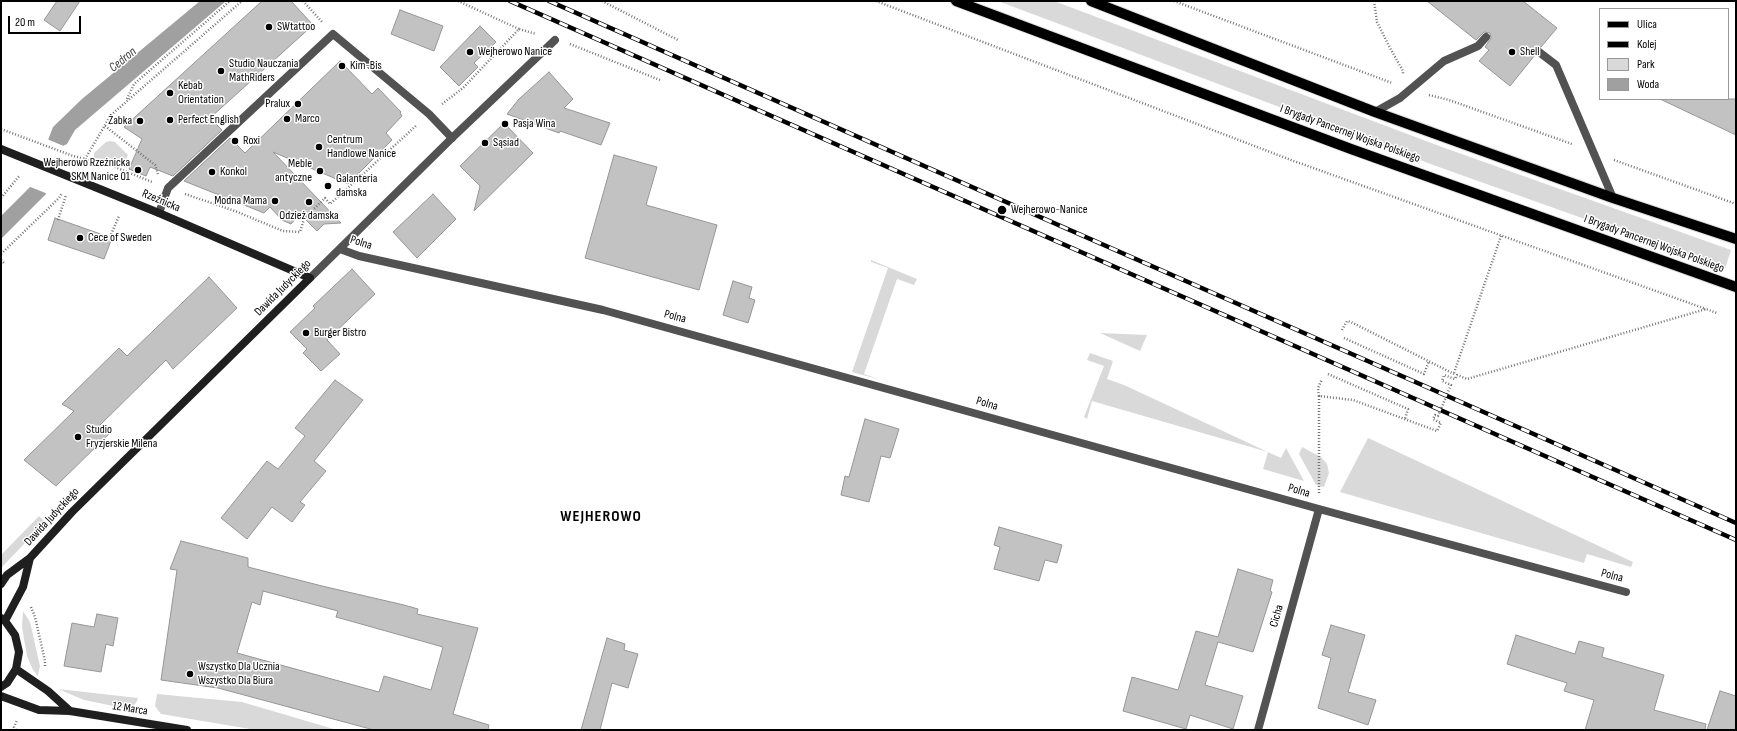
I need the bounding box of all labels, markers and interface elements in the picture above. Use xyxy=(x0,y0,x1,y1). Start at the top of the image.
scale bar xyxy=(10,8,83,34)
legend xyxy=(1599,8,1729,100)
text: 20 m xyxy=(15,15,35,30)
text: Ulica xyxy=(1637,17,1657,32)
place label: SWtattoo xyxy=(277,20,315,34)
marker: SWtattoo xyxy=(264,22,274,32)
text: Kolej xyxy=(1637,37,1656,52)
water label: Cedron xyxy=(106,44,140,76)
place label: Wejherowo Nanice xyxy=(478,45,552,59)
place label: Shell xyxy=(1520,45,1540,59)
marker: Wejherowo Nanice xyxy=(465,47,475,57)
marker: Shell xyxy=(1507,47,1517,57)
place label: Studio Nauczania MathRiders xyxy=(229,57,298,85)
text: Park xyxy=(1637,57,1655,72)
place label: Kim-Bis xyxy=(350,59,382,73)
marker: Kim-Bis xyxy=(337,61,347,71)
marker: Studio Nauczania MathRiders xyxy=(216,66,226,76)
text: Woda xyxy=(1637,77,1659,92)
place label: Kebab Orientation xyxy=(178,79,224,107)
marker: Kebab Orientation xyxy=(165,88,175,98)
place label: Pralux xyxy=(265,97,290,111)
marker: Pralux xyxy=(293,99,303,109)
street label: I Brygady Pancernej Wojska Polskiego xyxy=(1278,102,1422,166)
place label: Marco xyxy=(295,112,320,126)
place label: Perfect English xyxy=(178,113,239,127)
place label: Żabka xyxy=(108,114,132,128)
marker: Marco xyxy=(282,114,292,124)
marker: Perfect English xyxy=(165,115,175,125)
marker: Żabka xyxy=(135,116,145,126)
place label: Pasja Wina xyxy=(513,117,555,131)
marker: Pasja Wina xyxy=(500,119,510,129)
place label: Centrum Handlowe Nanice xyxy=(327,133,396,161)
place label: Roxi xyxy=(243,134,260,148)
marker: Roxi xyxy=(230,136,240,146)
place label: Sąsiad xyxy=(493,136,519,150)
marker: Sąsiad xyxy=(480,138,490,148)
marker: Centrum Handlowe Nanice xyxy=(314,142,324,152)
place label: Wejherowo Rzeźnicka SKM Nanice 01 xyxy=(44,156,130,184)
place label: Meble antyczne xyxy=(275,157,312,185)
marker: Wejherowo Rzeźnicka SKM Nanice 01 xyxy=(133,165,143,175)
place label: Konkol xyxy=(220,165,247,179)
marker: Meble antyczne xyxy=(315,166,325,176)
marker: Konkol xyxy=(207,167,217,177)
place label: Galanteria damska xyxy=(336,172,377,200)
marker: Galanteria damska xyxy=(323,181,333,191)
street label: Rzeźnicka xyxy=(140,187,182,215)
place label: Modna Mama xyxy=(214,194,267,208)
marker: Modna Mama xyxy=(270,196,280,206)
marker: Odzież damska xyxy=(304,197,314,207)
place label: Wejherowo-Nanice xyxy=(1011,203,1087,217)
marker: Wejherowo-Nanice xyxy=(996,204,1008,216)
place label: Odzież damska xyxy=(279,209,339,223)
street label: I Brygady Pancernej Wojska Polskiego xyxy=(1582,212,1726,276)
place label: Cece of Sweden xyxy=(88,231,152,245)
marker: Cece of Sweden xyxy=(75,233,85,243)
street label: Polna xyxy=(348,233,374,253)
street label: Dawida Judyckiego xyxy=(252,257,314,319)
street label: Polna xyxy=(662,307,688,327)
place label: Burger Bistro xyxy=(314,326,366,340)
marker: Burger Bistro xyxy=(301,328,311,338)
street label: Polna xyxy=(974,394,1000,414)
place label: Studio Fryzjerskie Milena xyxy=(86,423,157,451)
marker: Studio Fryzjerskie Milena xyxy=(73,432,83,442)
street label: Polna xyxy=(1286,481,1312,501)
street label: Dawida Judyckiego xyxy=(21,485,83,549)
district label: WEJHEROWO xyxy=(560,507,642,527)
street label: Polna xyxy=(1599,566,1625,586)
street label: Cicha xyxy=(1267,603,1287,629)
place label: Wszystko Dla Ucznia Wszystko Dla Biura xyxy=(198,660,280,688)
marker: Wszystko Dla Ucznia Wszystko Dla Biura xyxy=(185,669,195,679)
street label: 12 Marca xyxy=(111,699,149,719)

